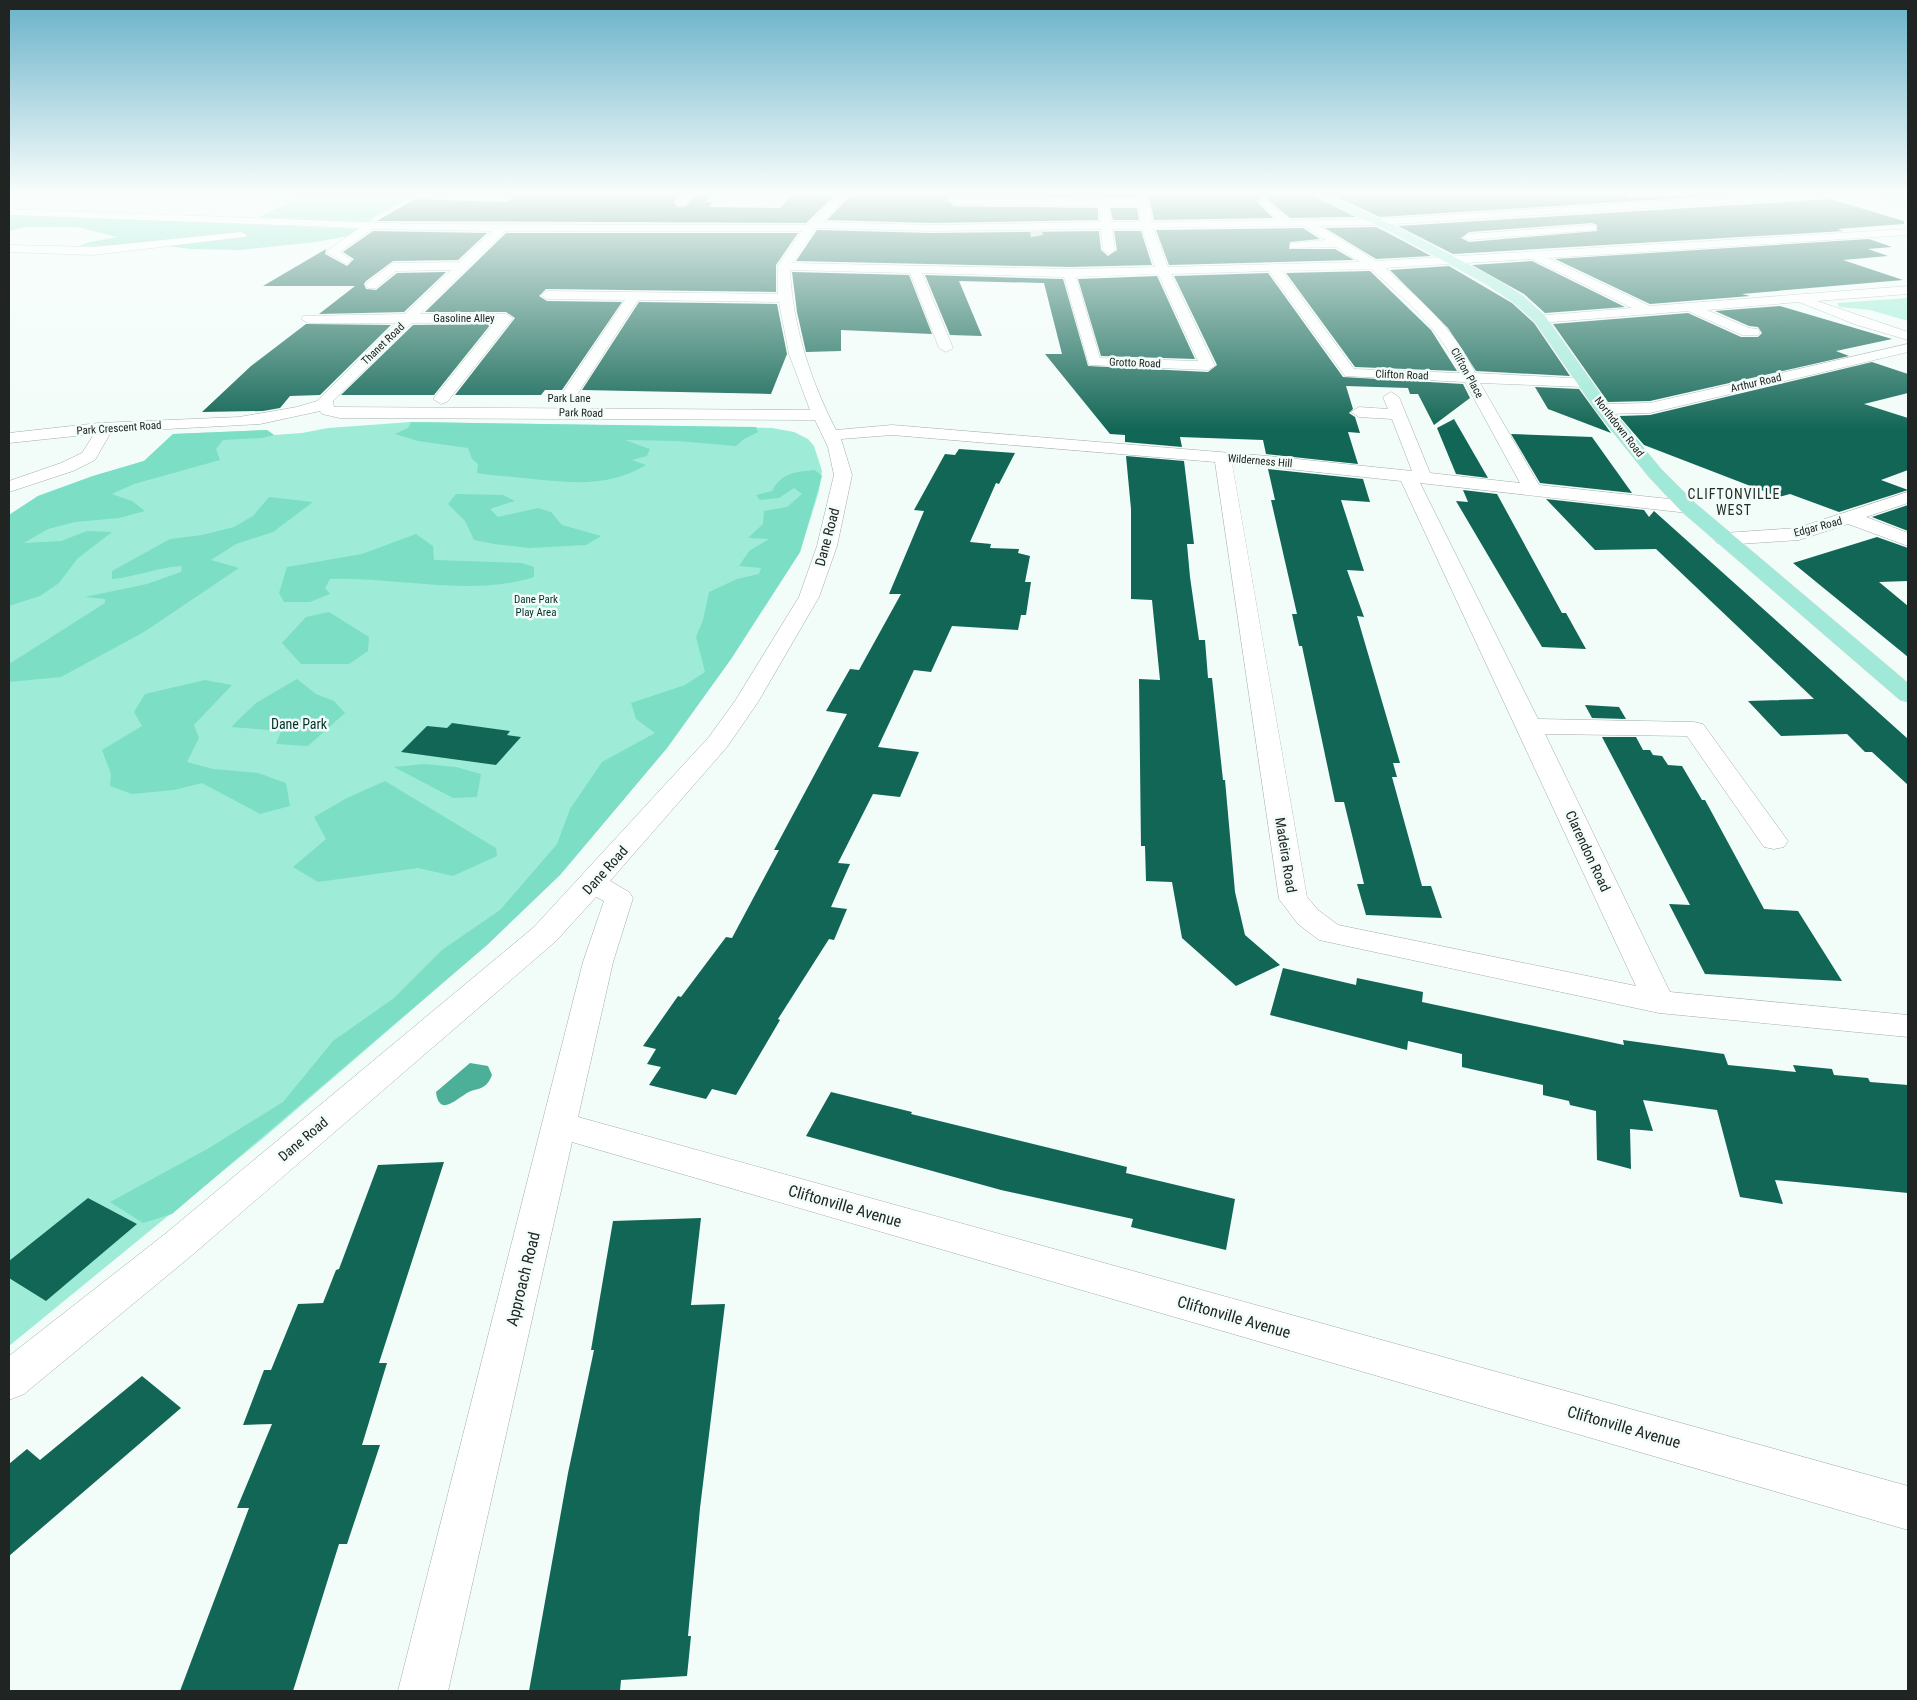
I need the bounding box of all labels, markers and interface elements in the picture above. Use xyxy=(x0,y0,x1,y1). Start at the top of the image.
street label: Gasoline Alley xyxy=(433,312,495,325)
street label: Thanet Road xyxy=(359,320,407,368)
street label: Clifton Place xyxy=(1448,346,1486,400)
street label: Grotto Road xyxy=(1109,356,1161,370)
street label: Clifton Road xyxy=(1375,368,1429,382)
street label: Arthur Road xyxy=(1729,371,1783,395)
street label: Park Lane xyxy=(547,392,591,405)
street label: Northdown Road xyxy=(1592,394,1646,460)
street label: Park Road xyxy=(559,406,603,420)
street label: Park Crescent Road xyxy=(76,419,162,437)
street label: Wilderness Hill xyxy=(1227,452,1293,470)
district label: CLIFTONVILLE WEST xyxy=(1688,486,1780,518)
street label: Dane Road xyxy=(812,506,842,568)
street label: Edgar Road xyxy=(1792,514,1844,540)
park label: Dane Park Play Area xyxy=(514,593,558,619)
park label: Dane Park xyxy=(271,716,328,732)
street label: Clarendon Road xyxy=(1562,808,1614,894)
street label: Madeira Road xyxy=(1272,816,1300,894)
street label: Dane Road xyxy=(579,843,631,897)
street label: Dane Road xyxy=(275,1114,331,1164)
street label: Cliftonville Avenue xyxy=(786,1181,904,1231)
street label: Approach Road xyxy=(502,1230,544,1328)
street label: Cliftonville Avenue xyxy=(1175,1292,1293,1342)
street label: Cliftonville Avenue xyxy=(1565,1402,1683,1452)

